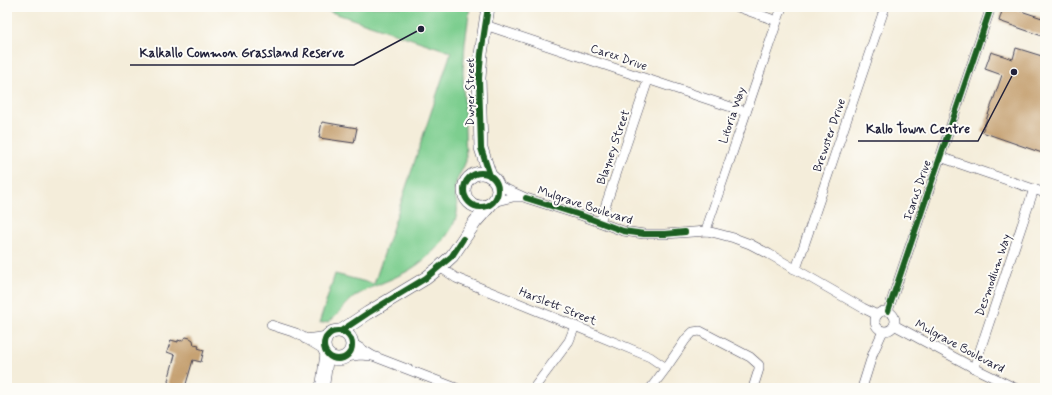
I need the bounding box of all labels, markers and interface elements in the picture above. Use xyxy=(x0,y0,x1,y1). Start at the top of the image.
callout: Kalkallo Common Grassland Reserve xyxy=(130,40,354,65)
street label: Carex Drive xyxy=(588,41,649,75)
text: Kalkallo Common Grassland Reserve xyxy=(140,45,344,62)
street label: Dwyer Street xyxy=(463,57,479,126)
street label: Litoria Way xyxy=(716,85,750,146)
street label: Brewster Drive xyxy=(810,96,850,174)
street label: Blayney Street xyxy=(594,108,634,187)
callout: Kallo Town Centre xyxy=(858,116,978,141)
text: Kallo Town Centre xyxy=(866,121,970,138)
street label: Icarus Drive xyxy=(900,158,936,223)
street label: Mulgrave Boulevard xyxy=(535,183,634,229)
street label: Desmodium Way xyxy=(972,232,1016,319)
street label: Harslett Street xyxy=(516,284,599,330)
street label: Mulgrave Boulevard xyxy=(912,317,1007,377)

